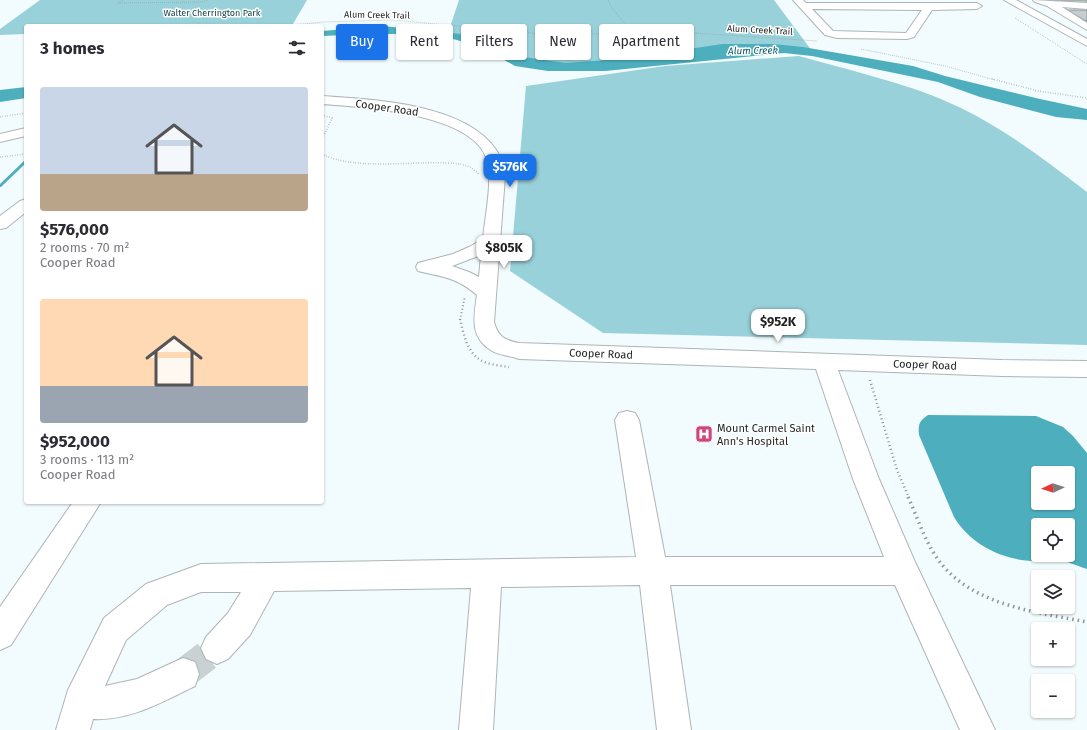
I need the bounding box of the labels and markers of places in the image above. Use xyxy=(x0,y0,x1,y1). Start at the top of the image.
pin: $576K xyxy=(482,154,538,188)
pin: $805K xyxy=(476,235,532,269)
pin: $952K xyxy=(750,309,806,343)
place label: Mount Carmel Saint Ann's Hospital xyxy=(717,422,815,448)
hospital icon: Mount Carmel Saint Ann's Hospital xyxy=(694,424,714,444)

